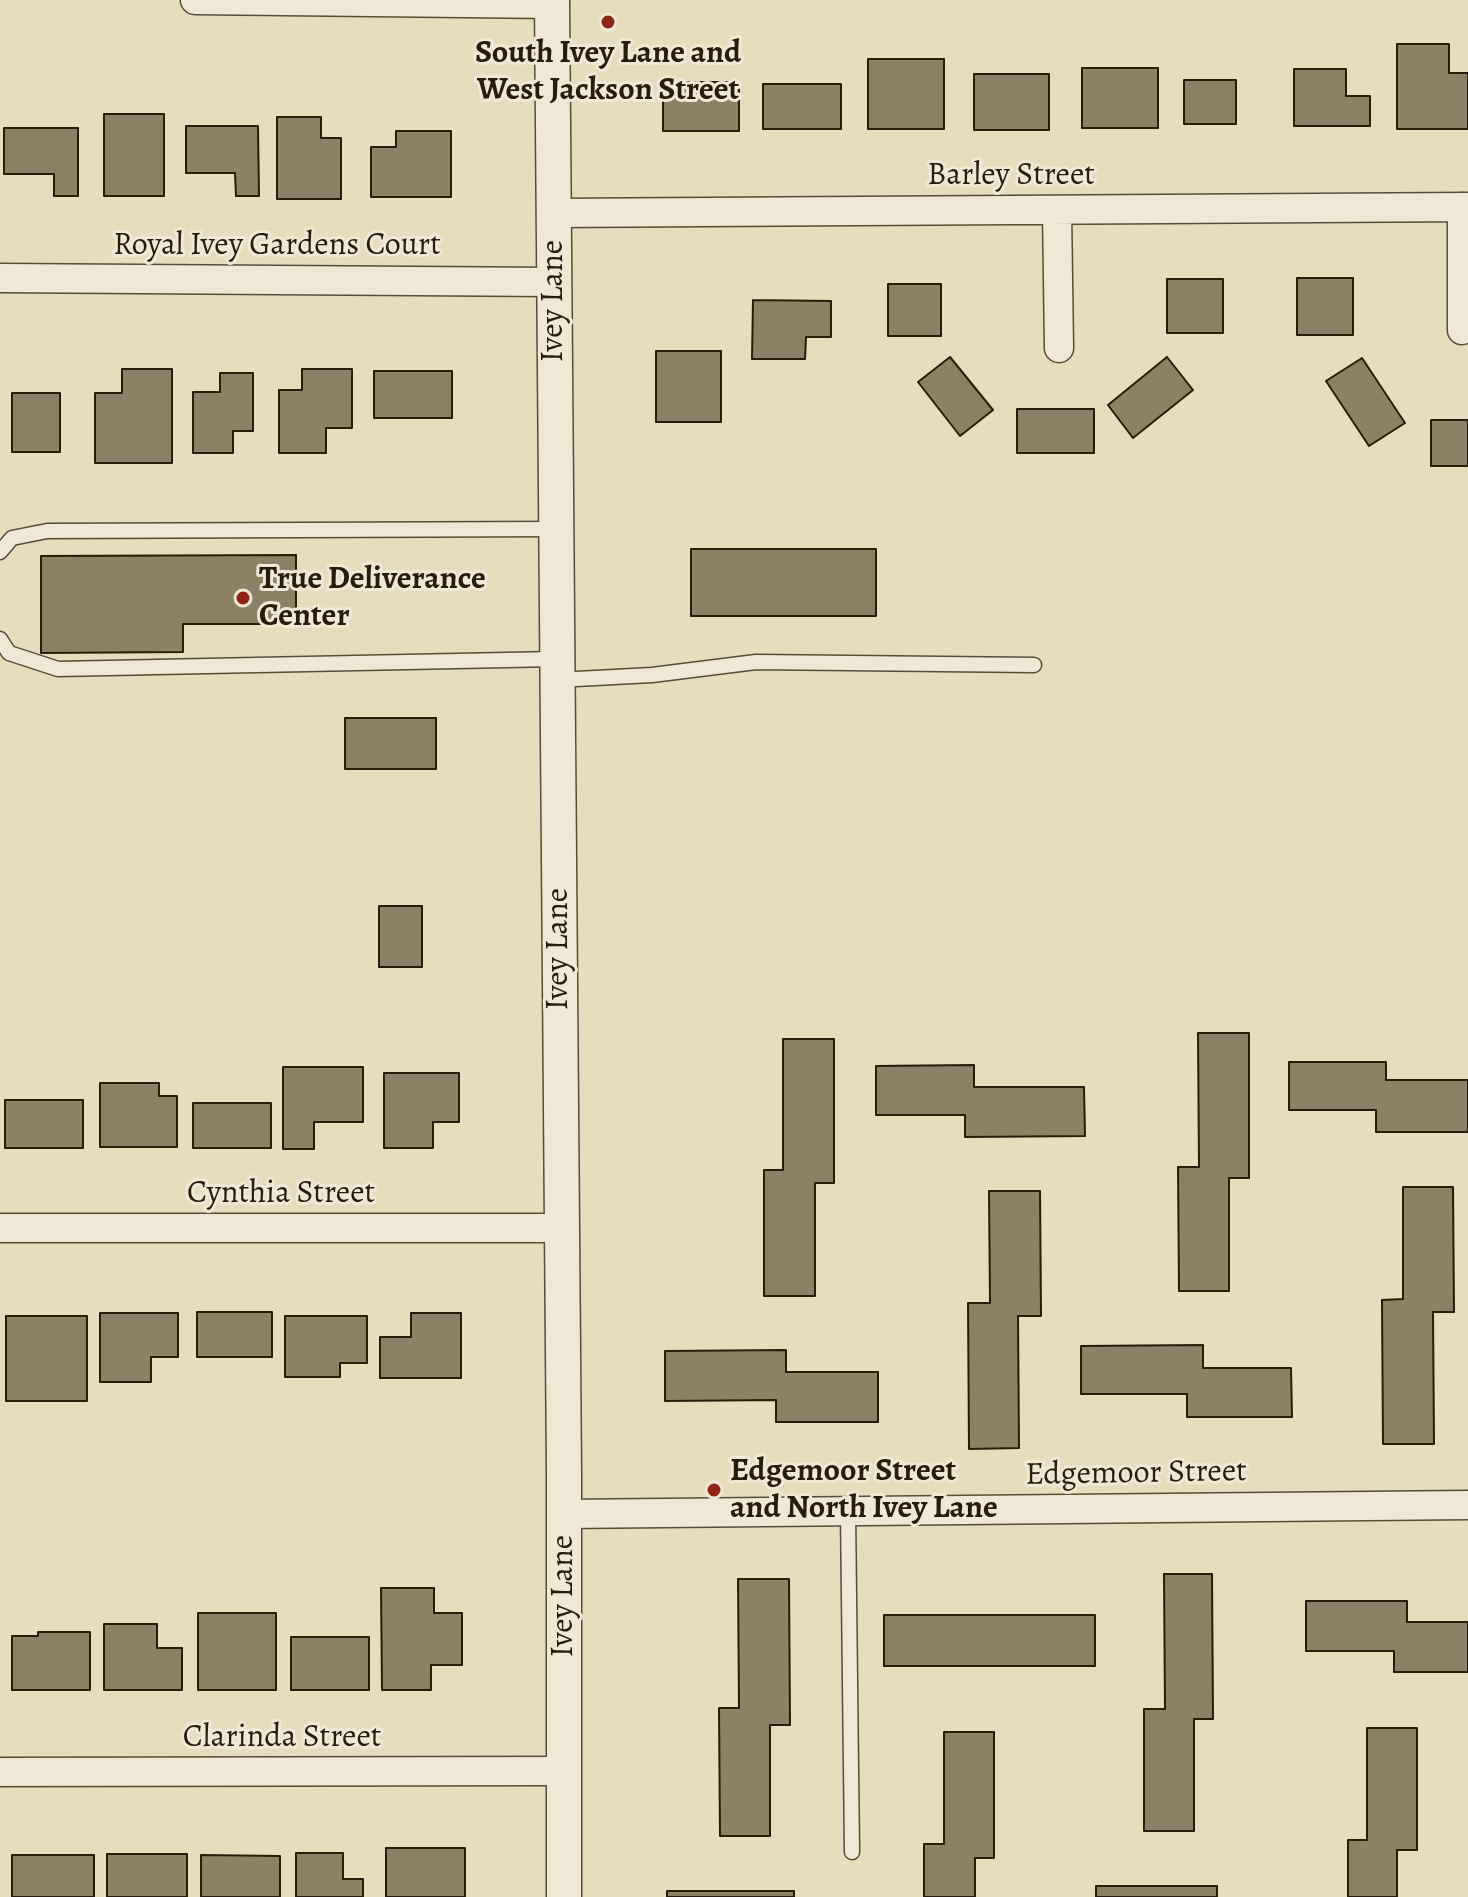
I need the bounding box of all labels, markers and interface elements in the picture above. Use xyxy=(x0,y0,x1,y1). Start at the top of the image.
marker: South Ivey Lane and West Jackson Street xyxy=(599,13,617,31)
place label: South Ivey Lane and West Jackson Street xyxy=(475,35,741,110)
street label: Barley Street xyxy=(927,157,1095,195)
street label: Royal Ivey Gardens Court xyxy=(113,227,441,265)
street label: Ivey Lane xyxy=(535,240,573,362)
place label: True Deliverance Center xyxy=(259,561,486,636)
marker: True Deliverance Center xyxy=(234,589,252,607)
street label: Ivey Lane xyxy=(540,888,578,1010)
street label: Cynthia Street xyxy=(187,1175,375,1213)
place label: Edgemoor Street and North Ivey Lane xyxy=(730,1453,998,1528)
street label: Edgemoor Street xyxy=(1025,1453,1247,1495)
marker: Edgemoor Street and North Ivey Lane xyxy=(705,1481,723,1499)
street label: Ivey Lane xyxy=(545,1535,583,1657)
street label: Clarinda Street xyxy=(183,1719,381,1757)

